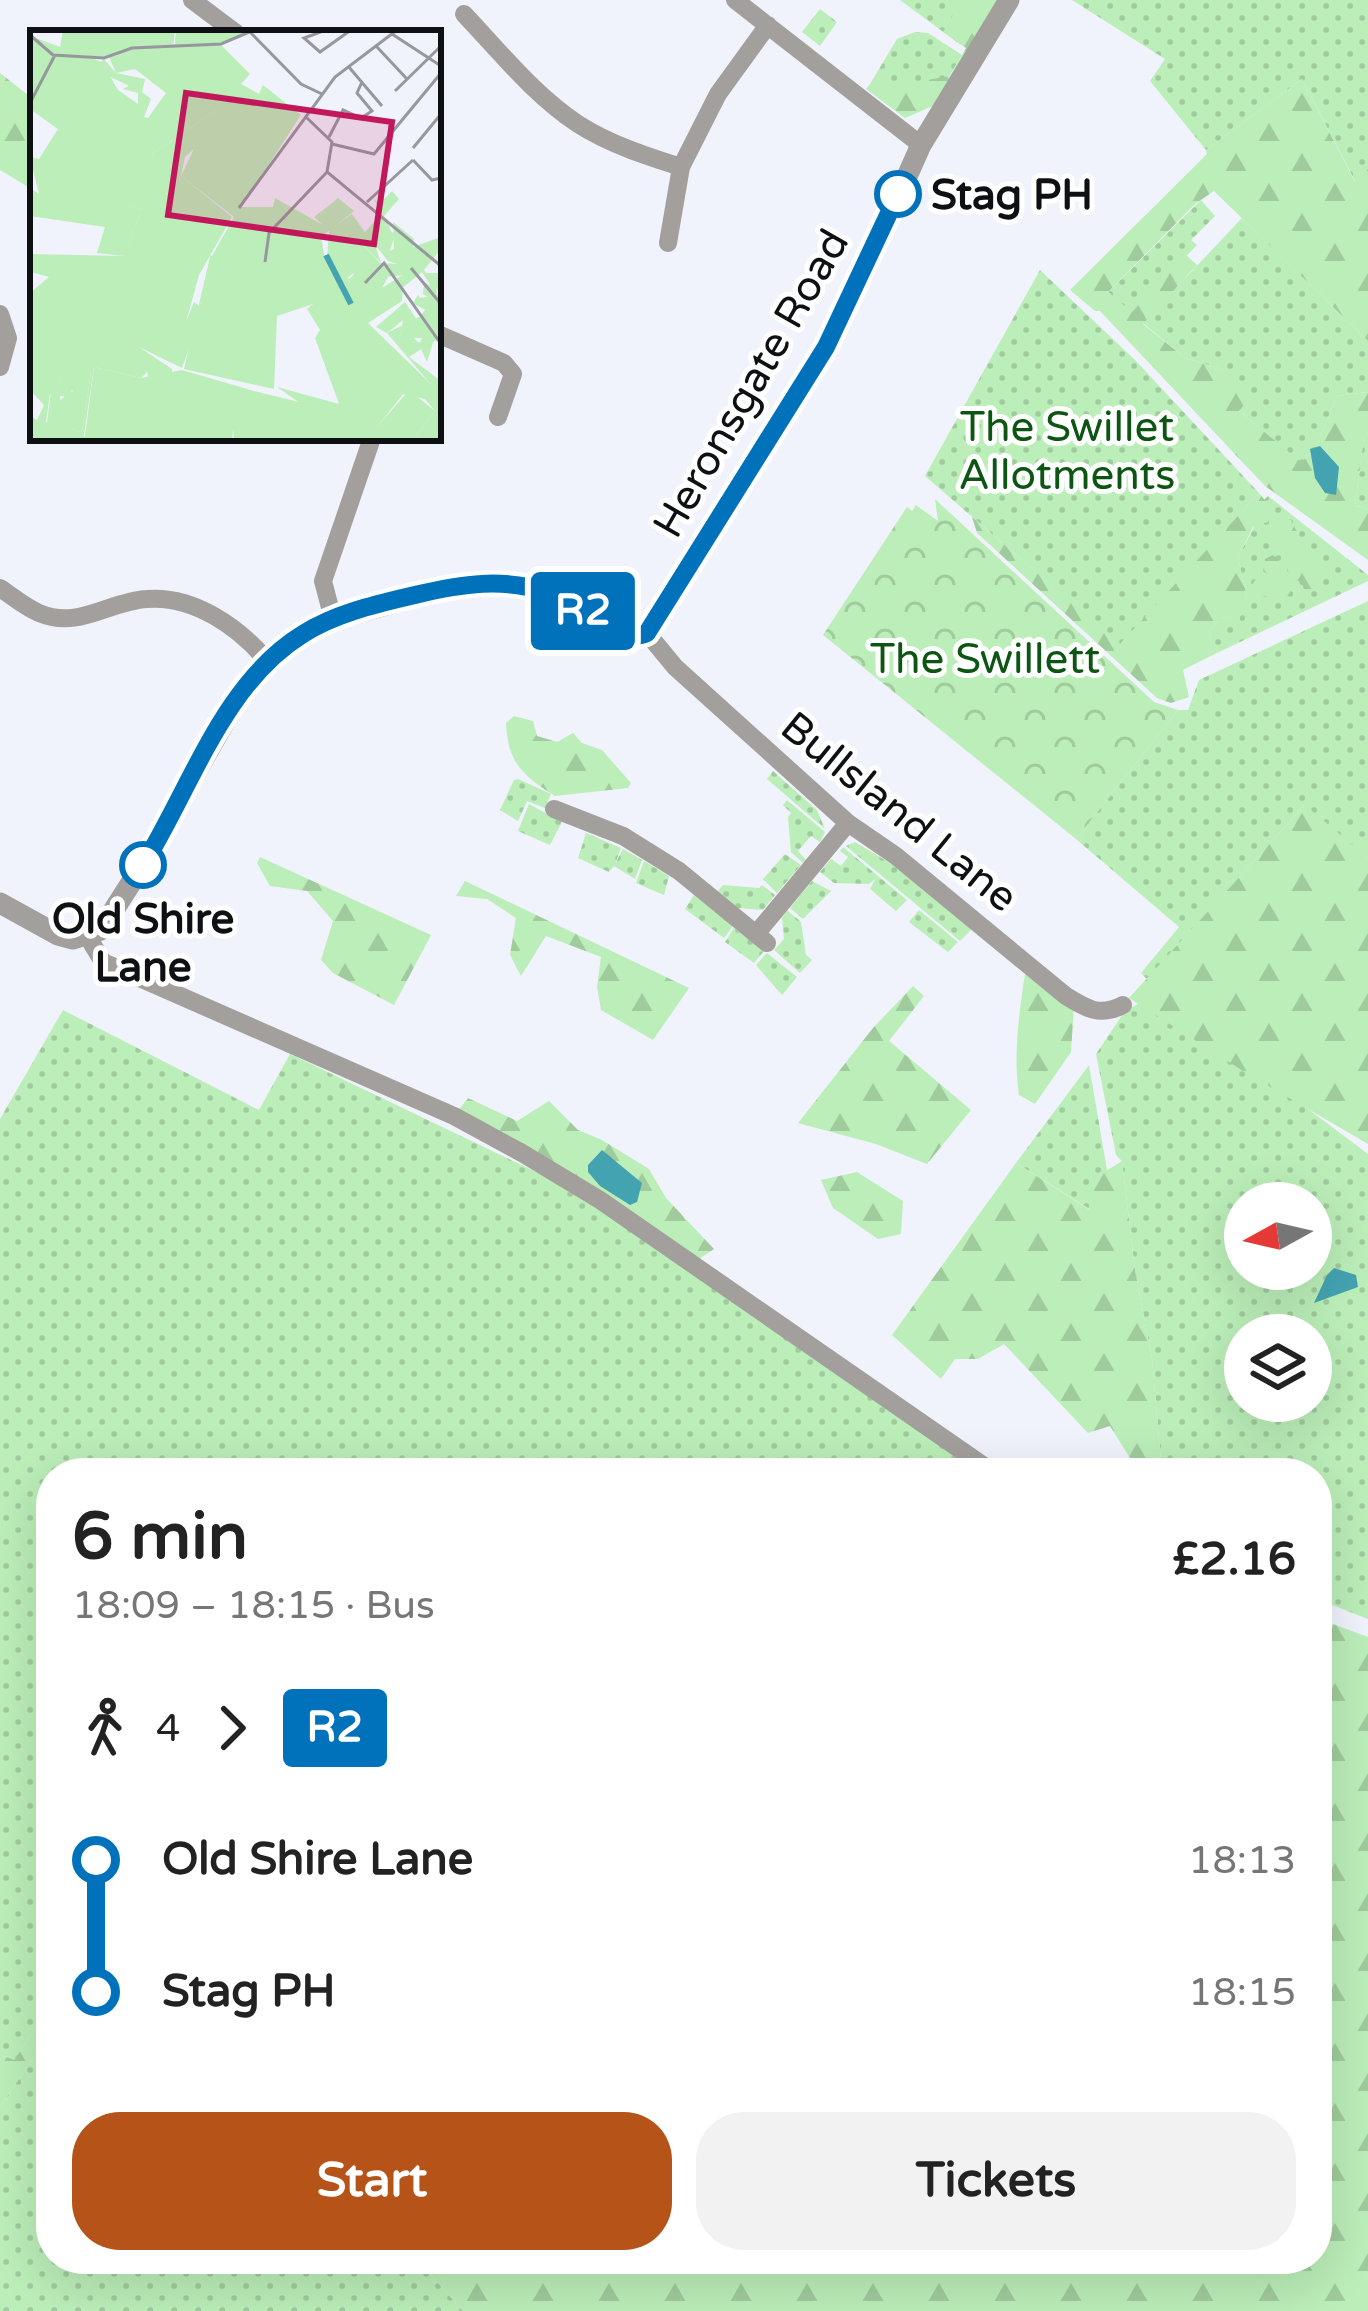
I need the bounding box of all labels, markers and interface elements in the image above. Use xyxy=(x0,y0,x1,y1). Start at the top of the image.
inset map xyxy=(30,30,441,441)
place label: Stag PH xyxy=(931,170,1093,221)
marker: Stag PH xyxy=(876,172,920,216)
street label: Heronsgate Road xyxy=(642,221,860,547)
park label: The Swillet Allotments xyxy=(958,402,1176,501)
line badge: R2 xyxy=(529,572,637,650)
text: R2 xyxy=(555,585,611,636)
park label: The Swillett xyxy=(870,634,1100,685)
street label: Bullsland Lane xyxy=(770,701,1028,923)
marker: Old Shire Lane xyxy=(121,843,165,887)
place label: Old Shire Lane xyxy=(52,894,234,993)
north arrow xyxy=(1224,1182,1332,1290)
map controls xyxy=(1224,1182,1332,1422)
button: layers xyxy=(1224,1314,1332,1422)
text: 6 min xyxy=(72,1497,248,1577)
text: £2.16 xyxy=(1172,1533,1296,1587)
text: 18:09 – 18:15 · Bus xyxy=(72,1582,435,1629)
icon: walk xyxy=(72,1695,138,1761)
icon: forward xyxy=(199,1695,265,1761)
text: R2 xyxy=(307,1702,363,1753)
text: 4 xyxy=(156,1705,181,1752)
text: Old Shire Lane xyxy=(162,1833,473,1887)
text: 18:13 xyxy=(1188,1837,1296,1884)
text: Stag PH xyxy=(162,1965,336,2019)
text: 18:15 xyxy=(1188,1969,1296,2016)
button: Start xyxy=(72,2112,672,2250)
button: Tickets xyxy=(696,2112,1296,2250)

